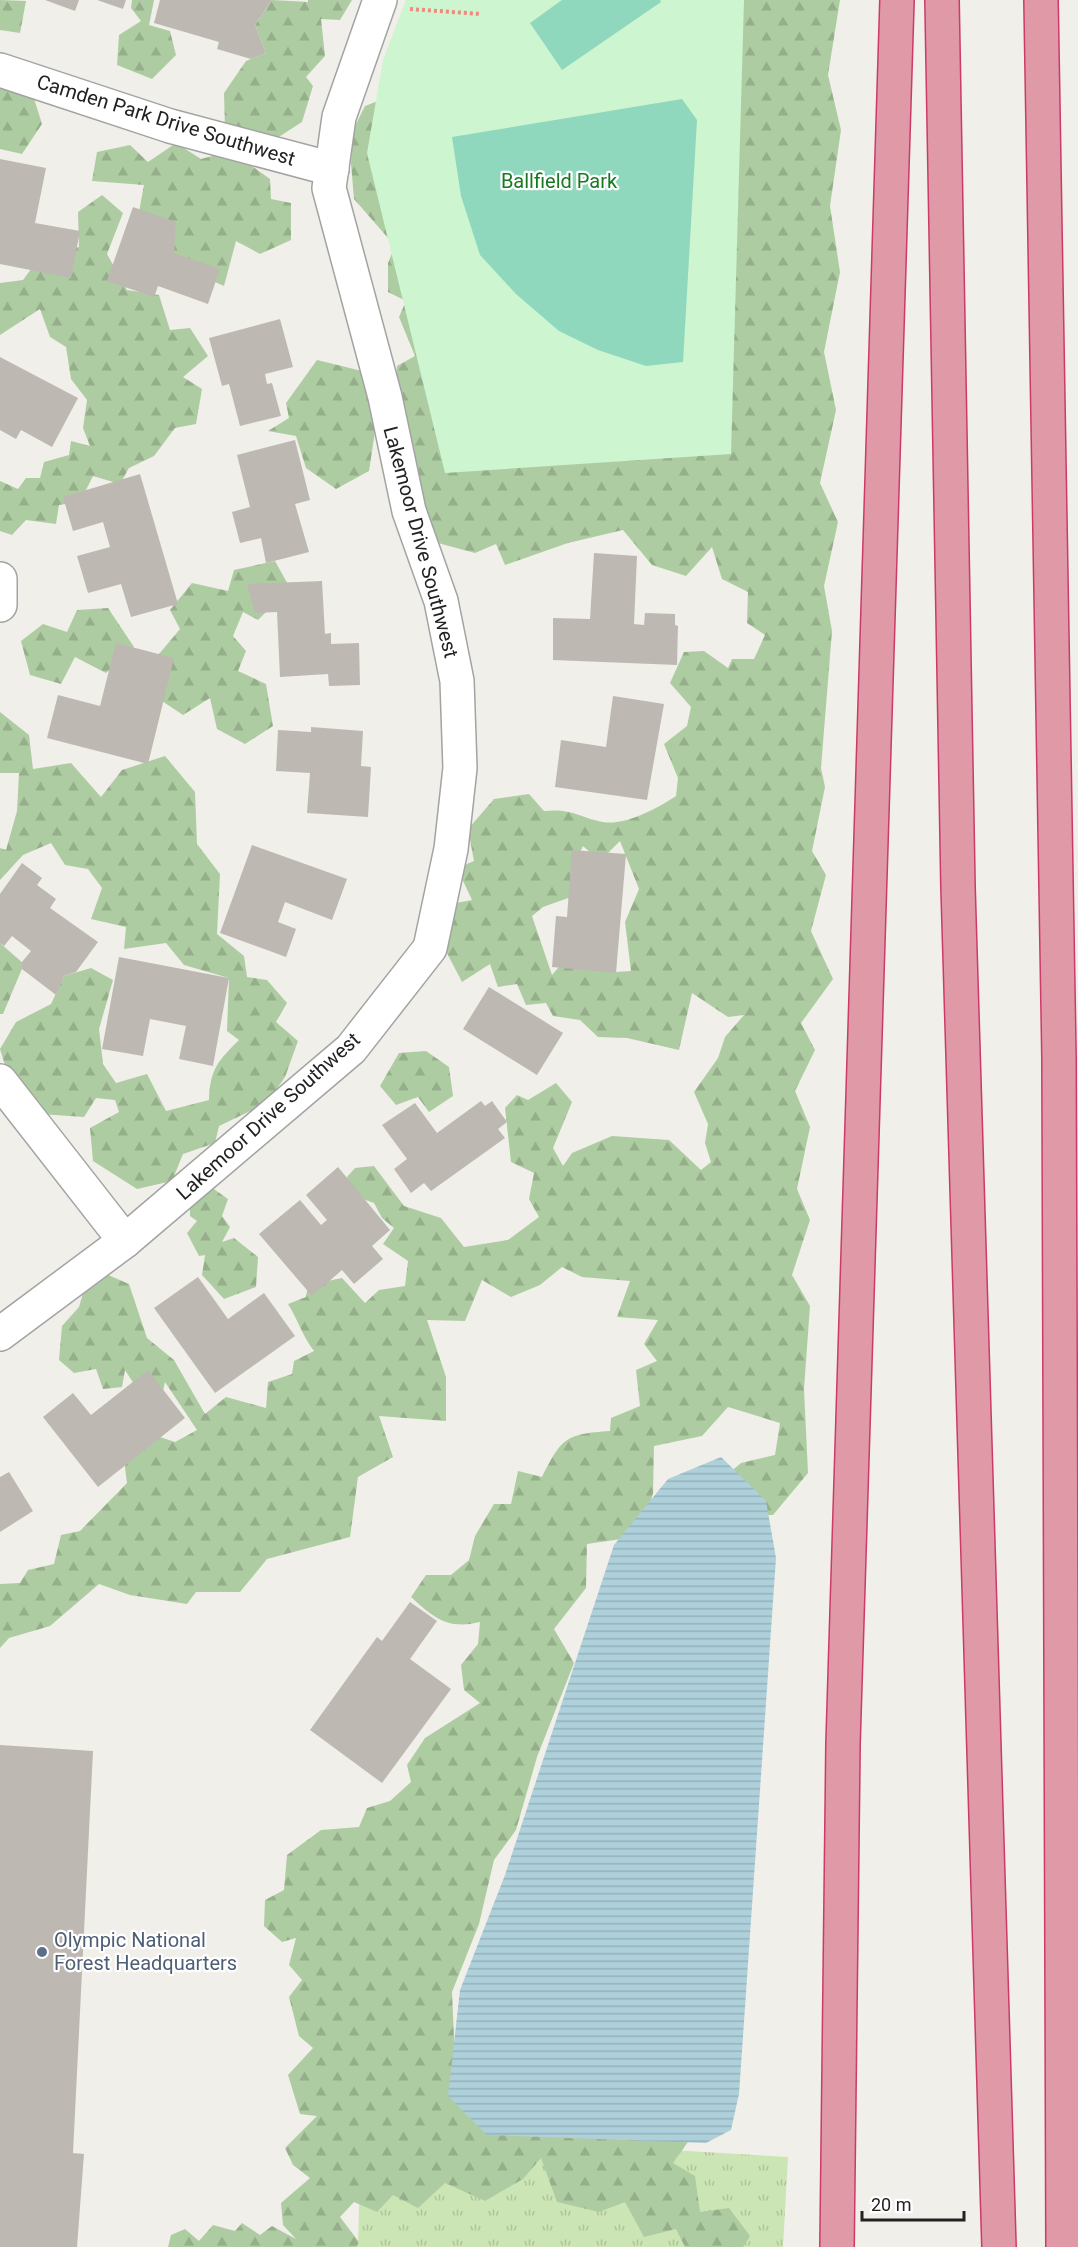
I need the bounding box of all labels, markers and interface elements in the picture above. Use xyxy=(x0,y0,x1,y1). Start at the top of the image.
street label: Camden Park Drive Southwest xyxy=(34,69,298,171)
park label: Ballfield Park xyxy=(501,169,618,193)
street label: Lakemoor Drive Southwest xyxy=(379,424,463,660)
street label: Lakemoor Drive Southwest xyxy=(171,1027,365,1205)
place label: Olympic National Forest Headquarters xyxy=(54,1928,237,1975)
marker: Olympic National Forest Headquarters xyxy=(35,1945,49,1959)
scale bar xyxy=(862,2184,964,2222)
text: 20 m xyxy=(871,2194,911,2215)

